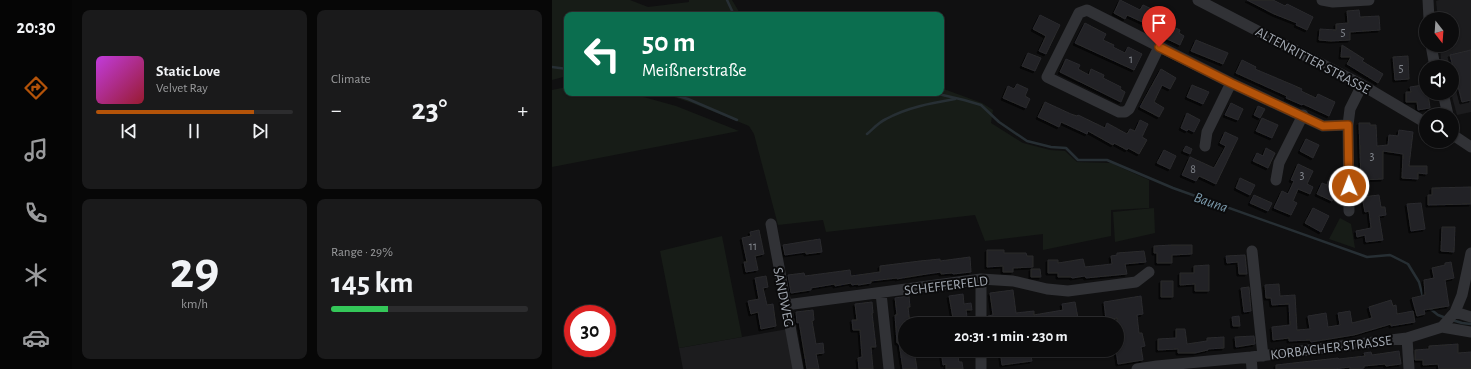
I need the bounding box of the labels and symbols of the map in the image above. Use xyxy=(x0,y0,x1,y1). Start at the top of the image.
pin xyxy=(1142,6,1176,47)
north arrow xyxy=(1419,12,1459,52)
street label: ALTENRITTER STRASSE xyxy=(1253,25,1372,97)
house number: 5 xyxy=(1340,26,1346,38)
house number: 1 xyxy=(1129,53,1133,65)
house number: 5 xyxy=(1398,62,1404,74)
house number: 3 xyxy=(1370,150,1375,162)
house number: 8 xyxy=(1190,163,1196,175)
position arrow xyxy=(1328,165,1370,207)
house number: 3 xyxy=(1300,169,1305,181)
water label: Bauna xyxy=(1192,190,1230,215)
house number: 11 xyxy=(749,240,757,252)
street label: SANDWEG xyxy=(770,266,796,328)
street label: SCHEFFERFELD xyxy=(903,274,989,298)
speed limit sign: 30 xyxy=(564,305,616,357)
street label: KORBACHER STRASSE xyxy=(1270,334,1393,362)

